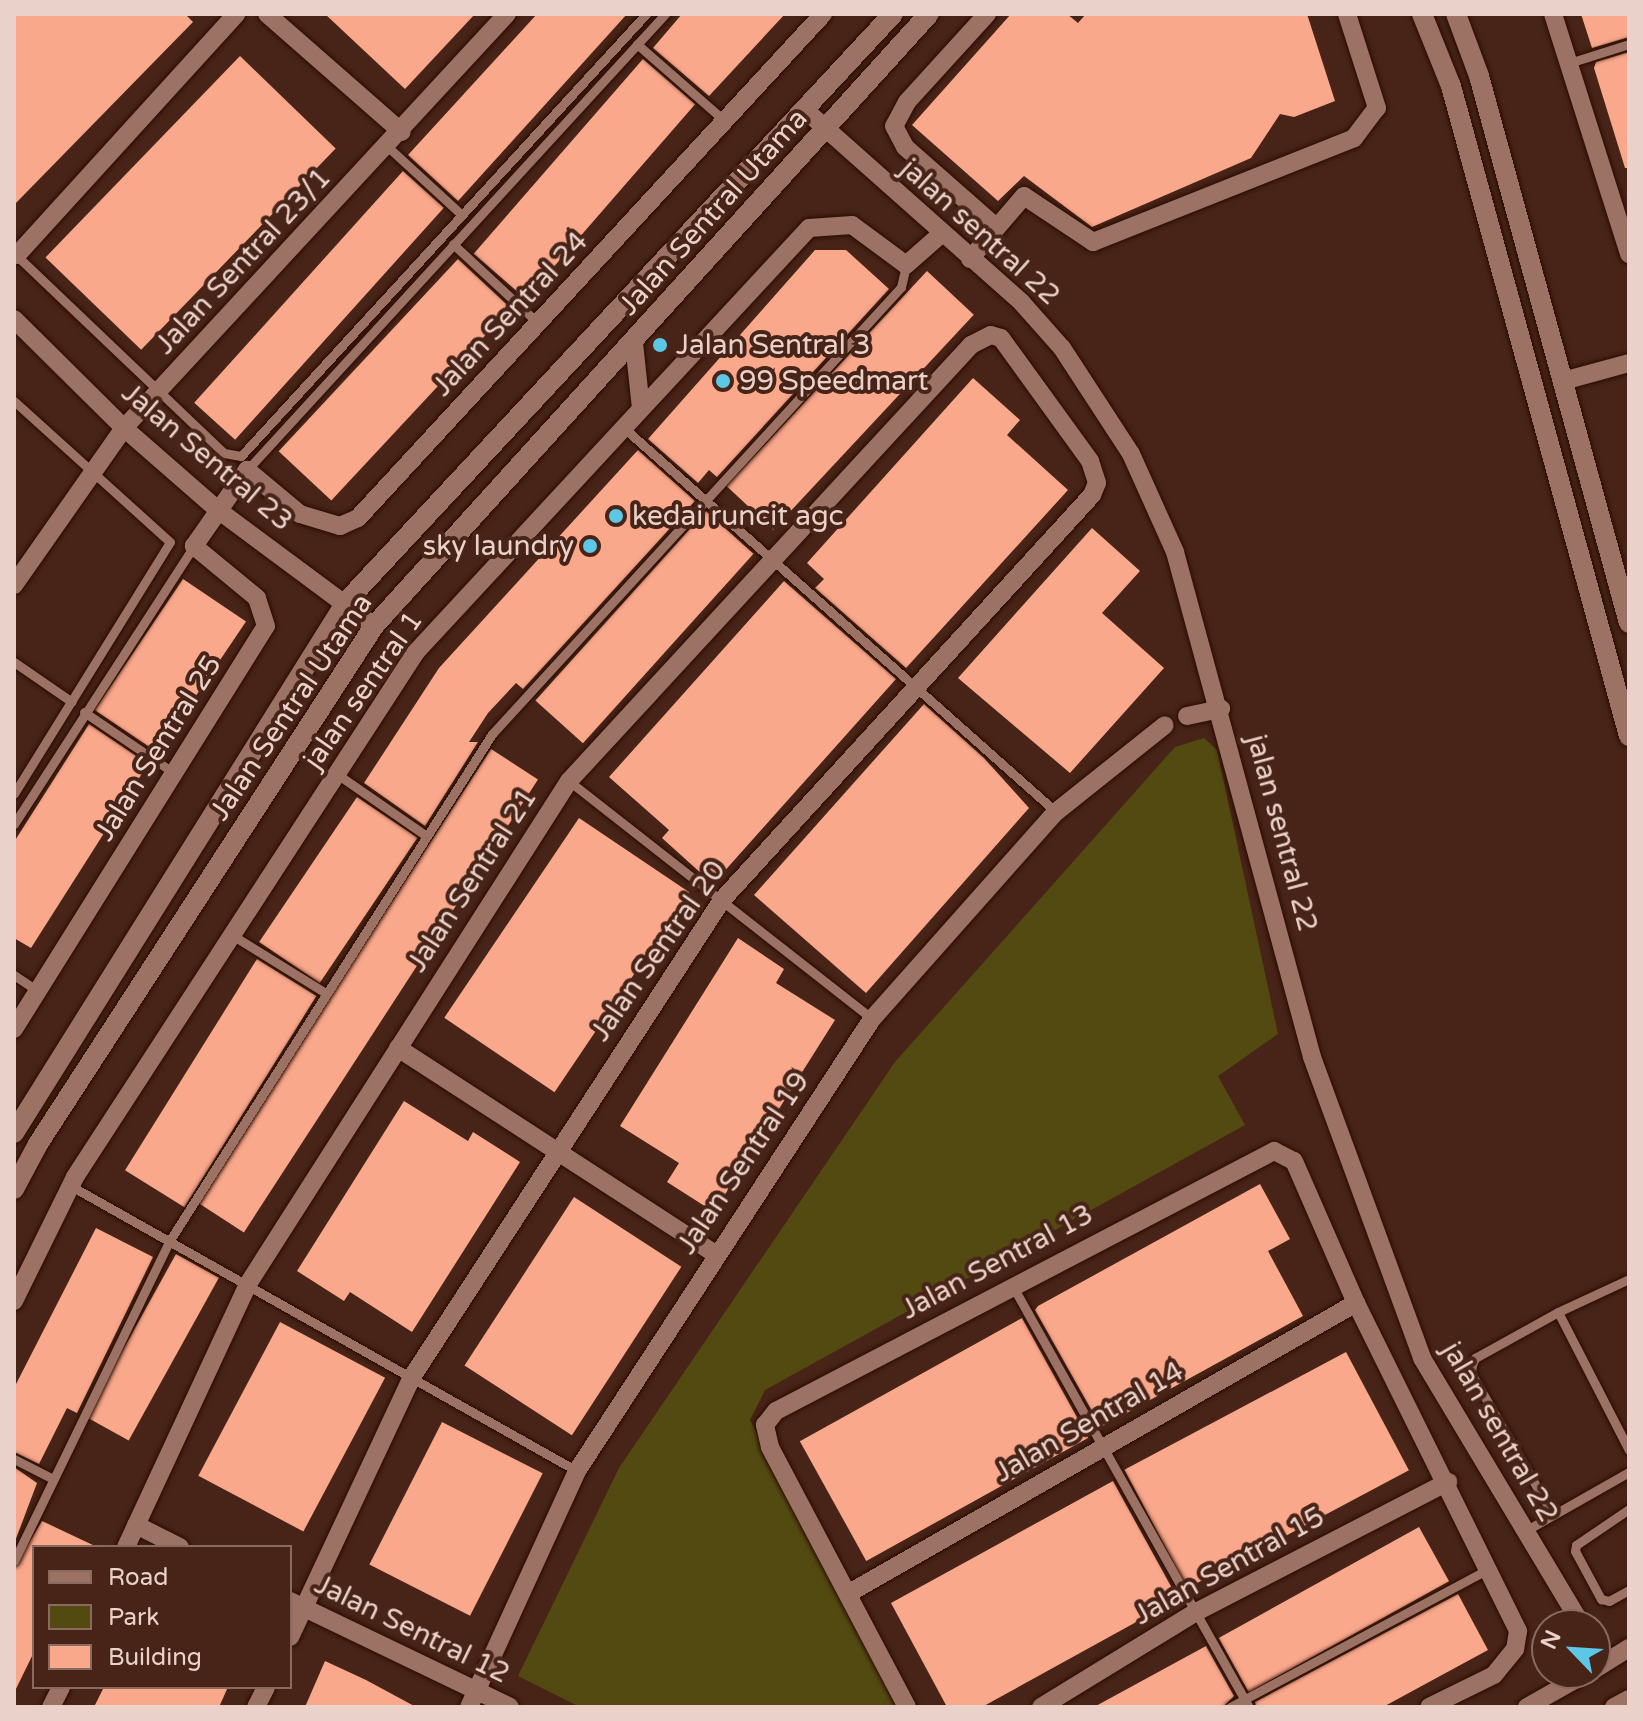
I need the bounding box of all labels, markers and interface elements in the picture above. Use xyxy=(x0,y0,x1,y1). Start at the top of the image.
street label: Jalan Sentral Utama xyxy=(612,102,814,322)
street label: jalan sentral 22 xyxy=(894,152,1066,312)
street label: Jalan Sentral 23/1 xyxy=(148,161,338,361)
street label: Jalan Sentral 24 xyxy=(425,225,595,403)
place label: Jalan Sentral 3 xyxy=(676,328,871,362)
marker: Jalan Sentral 3 xyxy=(651,336,669,354)
place label: 99 Speedmart xyxy=(739,364,928,398)
marker: 99 Speedmart xyxy=(714,372,732,390)
street label: Jalan Sentral 23 xyxy=(115,376,299,538)
place label: kedai runcit agc xyxy=(632,499,844,533)
marker: kedai runcit agc xyxy=(607,507,625,525)
place label: sky laundry xyxy=(423,529,574,563)
marker: sky laundry xyxy=(581,537,599,555)
street label: Jalan Sentral Utama xyxy=(203,587,379,827)
street label: jalan sentral 1 xyxy=(296,605,430,775)
street label: Jalan Sentral 25 xyxy=(88,649,228,847)
street label: jalan sentral 22 xyxy=(1240,731,1324,935)
street label: Jalan Sentral 21 xyxy=(400,782,544,978)
street label: Jalan Sentral 20 xyxy=(583,854,733,1048)
street label: Jalan Sentral 19 xyxy=(670,1066,816,1260)
street label: Jalan Sentral 13 xyxy=(895,1197,1099,1327)
street label: jalan sentral 22 xyxy=(1435,1336,1565,1528)
street label: Jalan Sentral 14 xyxy=(989,1354,1189,1490)
street label: Jalan Sentral 15 xyxy=(1128,1500,1330,1632)
legend xyxy=(32,1545,292,1689)
text: Road xyxy=(108,1563,168,1592)
street label: Jalan Sentral 12 xyxy=(309,1567,515,1691)
text: Park xyxy=(108,1603,159,1632)
north arrow xyxy=(1531,1609,1611,1689)
text: N xyxy=(1536,1626,1567,1653)
text: Building xyxy=(108,1643,202,1672)

